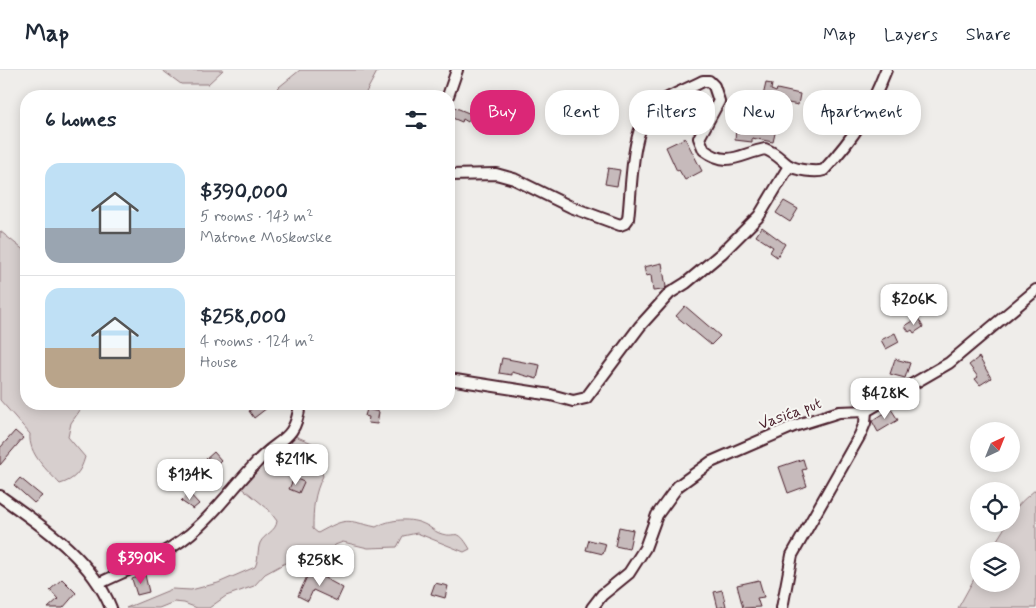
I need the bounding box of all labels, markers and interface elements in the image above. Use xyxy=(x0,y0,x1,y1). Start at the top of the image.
text: Map xyxy=(25,19,69,50)
text: Map xyxy=(823,23,856,47)
text: Layers xyxy=(884,23,938,47)
text: Share xyxy=(966,23,1011,47)
chip: Buy xyxy=(470,90,535,135)
chip: Rent xyxy=(545,90,619,135)
chip: Filters xyxy=(629,90,715,135)
chip: New xyxy=(725,90,793,135)
chip: Apartment xyxy=(803,90,921,135)
text: 6 homes xyxy=(45,106,116,134)
icon: filters xyxy=(402,106,430,134)
text: $390,000 xyxy=(200,178,288,206)
icon: home xyxy=(85,183,145,243)
text: 5 rooms · 143 m² xyxy=(200,206,313,227)
text: Matrone Moskovske xyxy=(200,227,332,248)
pin: $206K xyxy=(879,284,949,326)
text: $206K xyxy=(891,289,937,310)
text: $258,000 xyxy=(200,303,286,331)
icon: home xyxy=(85,308,145,368)
text: 4 rooms · 124 m² xyxy=(200,331,315,352)
text: House xyxy=(200,352,238,373)
pin: $428K xyxy=(850,378,920,420)
text: $428K xyxy=(861,383,909,404)
street label: Vasića put xyxy=(756,393,824,435)
north arrow xyxy=(970,422,1020,472)
map controls xyxy=(970,422,1020,592)
pin: $211K xyxy=(261,444,331,486)
text: $211K xyxy=(275,449,317,470)
pin: $134K xyxy=(155,458,225,501)
text: $134K xyxy=(168,464,212,485)
button: locate xyxy=(970,482,1020,532)
pin: $390K xyxy=(106,542,176,585)
button: layers xyxy=(970,542,1020,592)
pin: $258K xyxy=(285,544,355,587)
text: $390K xyxy=(117,548,165,569)
text: $258K xyxy=(297,550,343,571)

